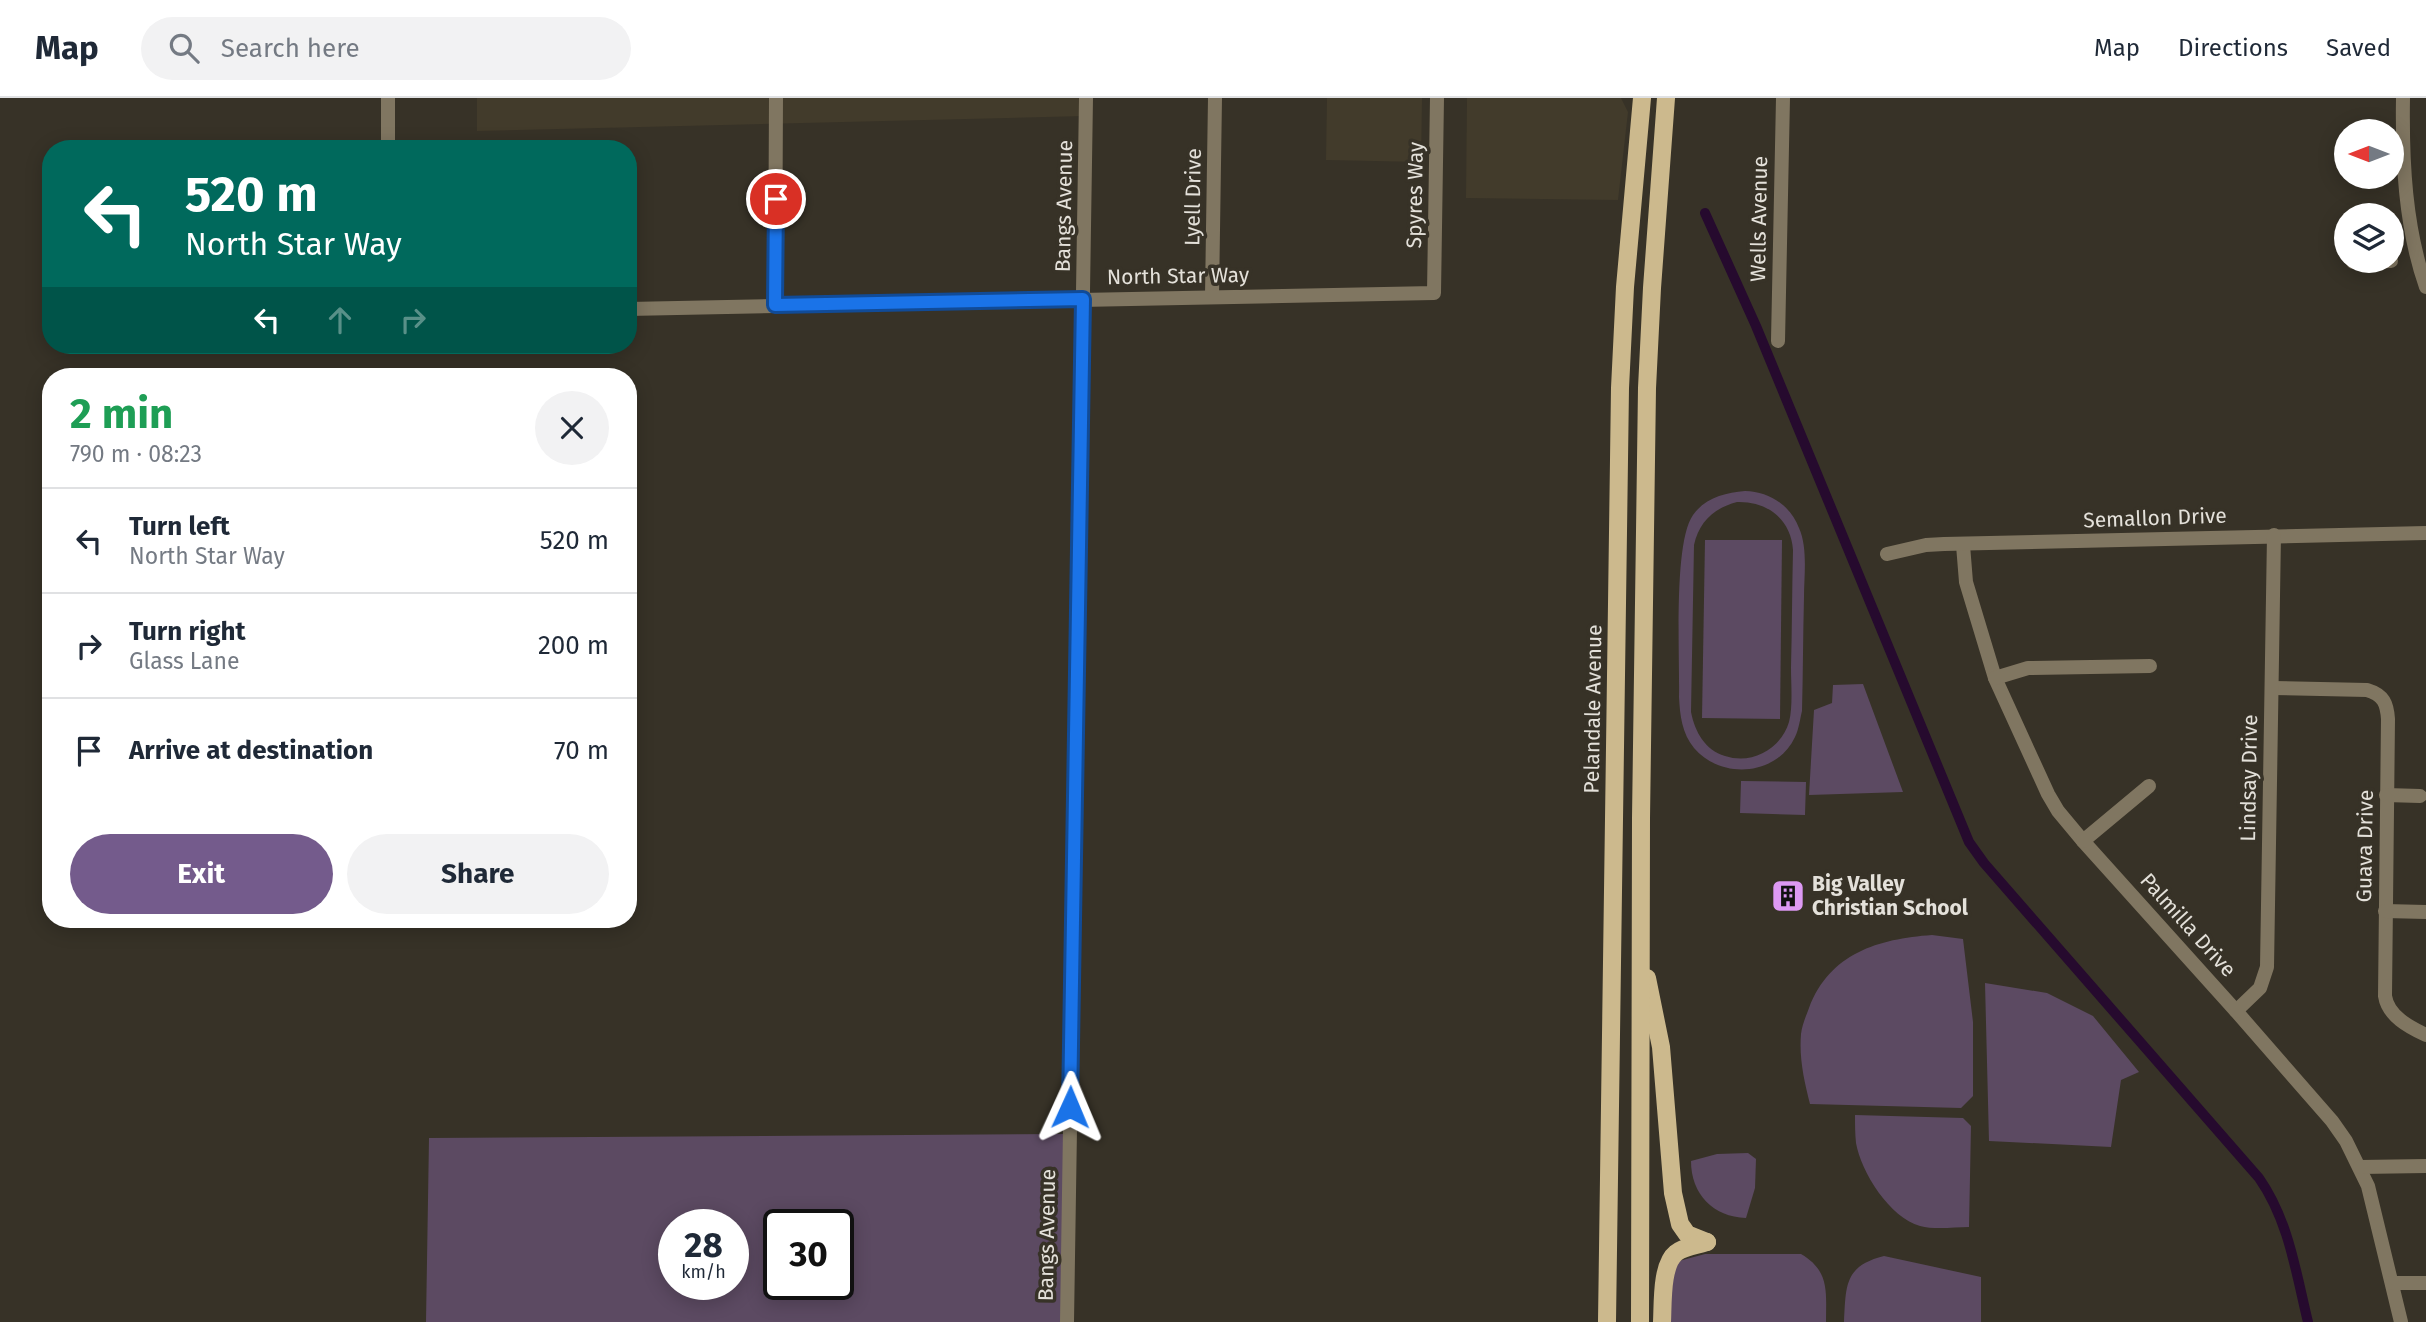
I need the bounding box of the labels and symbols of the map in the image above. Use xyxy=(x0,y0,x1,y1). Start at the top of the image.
north arrow xyxy=(2334,119,2404,189)
street label: Bangs Avenue xyxy=(1050,140,1078,272)
street label: Spyres Way xyxy=(1401,141,1429,249)
street label: Lyell Drive xyxy=(1179,148,1207,246)
street label: Wells Avenue xyxy=(1745,156,1773,282)
pin xyxy=(746,169,806,229)
street label: North Star Way xyxy=(1107,262,1250,290)
street label: Semallon Drive xyxy=(2083,503,2227,533)
street label: Pelandale Avenue xyxy=(1579,624,1607,794)
street label: Lindsay Drive xyxy=(2235,714,2263,842)
street label: Guava Drive xyxy=(2351,789,2379,903)
street label: Palmilla Drive xyxy=(2135,868,2241,982)
place label: Big Valley Christian School xyxy=(1812,871,1969,921)
building icon: Big Valley Christian School xyxy=(1769,877,1807,915)
position arrow xyxy=(1033,1070,1107,1144)
street label: Bangs Avenue xyxy=(1033,1169,1061,1301)
speed limit sign: 30 xyxy=(763,1209,854,1300)

